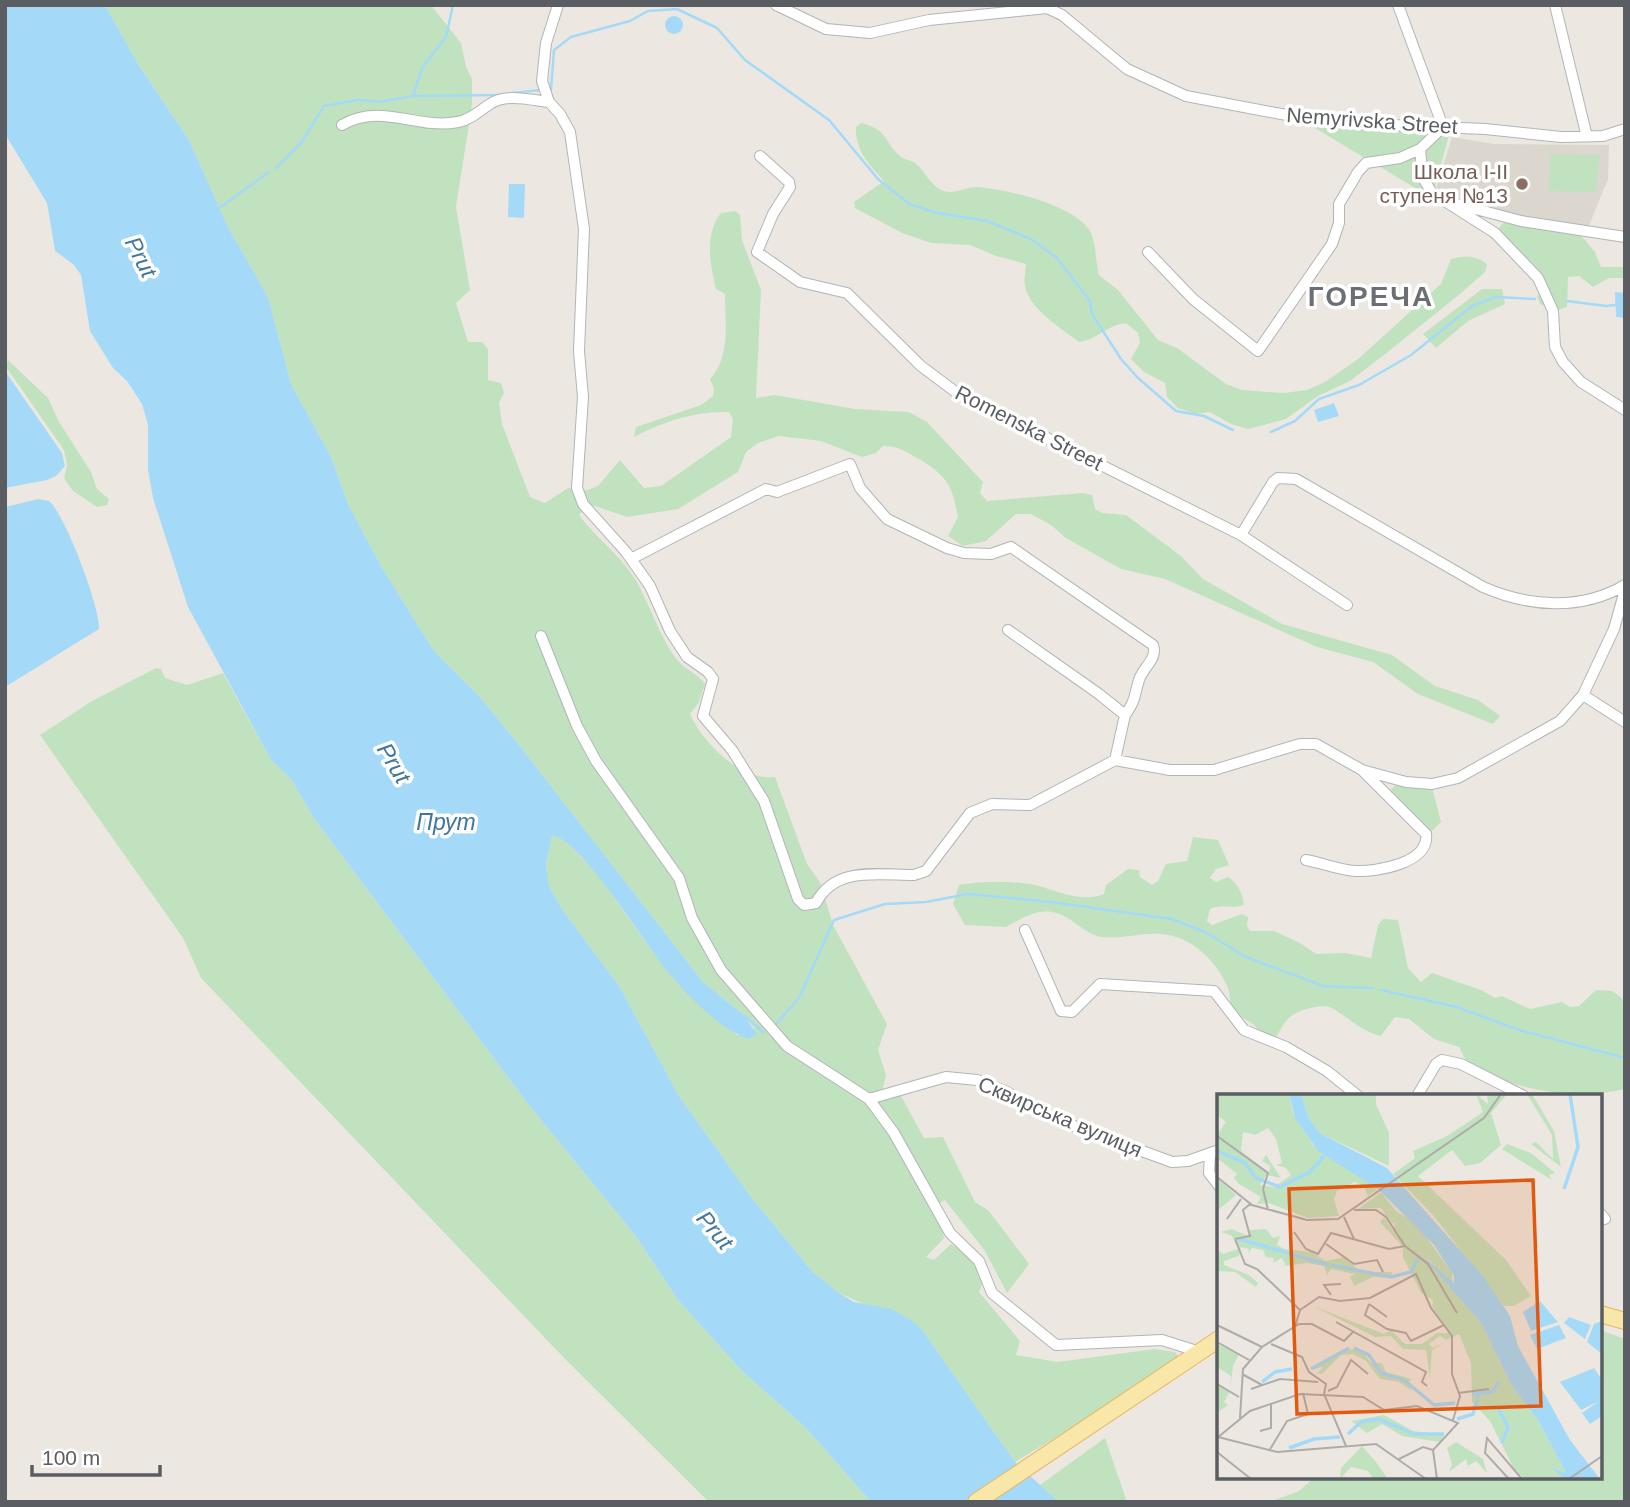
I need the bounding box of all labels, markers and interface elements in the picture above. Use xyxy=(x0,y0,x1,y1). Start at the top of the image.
street label: Nemyrivska Street xyxy=(1286,103,1459,138)
place label: Школа I-II ступеня №13 xyxy=(1379,160,1508,207)
marker: Школа I-II ступеня №13 xyxy=(1514,176,1530,192)
water label: Prut xyxy=(120,232,163,283)
district label: ГОРЕЧА xyxy=(1308,281,1434,312)
street label: Romenska Street xyxy=(952,380,1107,475)
water label: Prut xyxy=(372,738,417,789)
water label: Прут xyxy=(416,809,476,835)
street label: Сквирська вулиця xyxy=(975,1072,1146,1161)
inset map xyxy=(1217,1094,1602,1479)
water label: Prut xyxy=(691,1205,740,1256)
scale bar xyxy=(32,1434,159,1478)
text: 100 m xyxy=(42,1446,100,1469)

